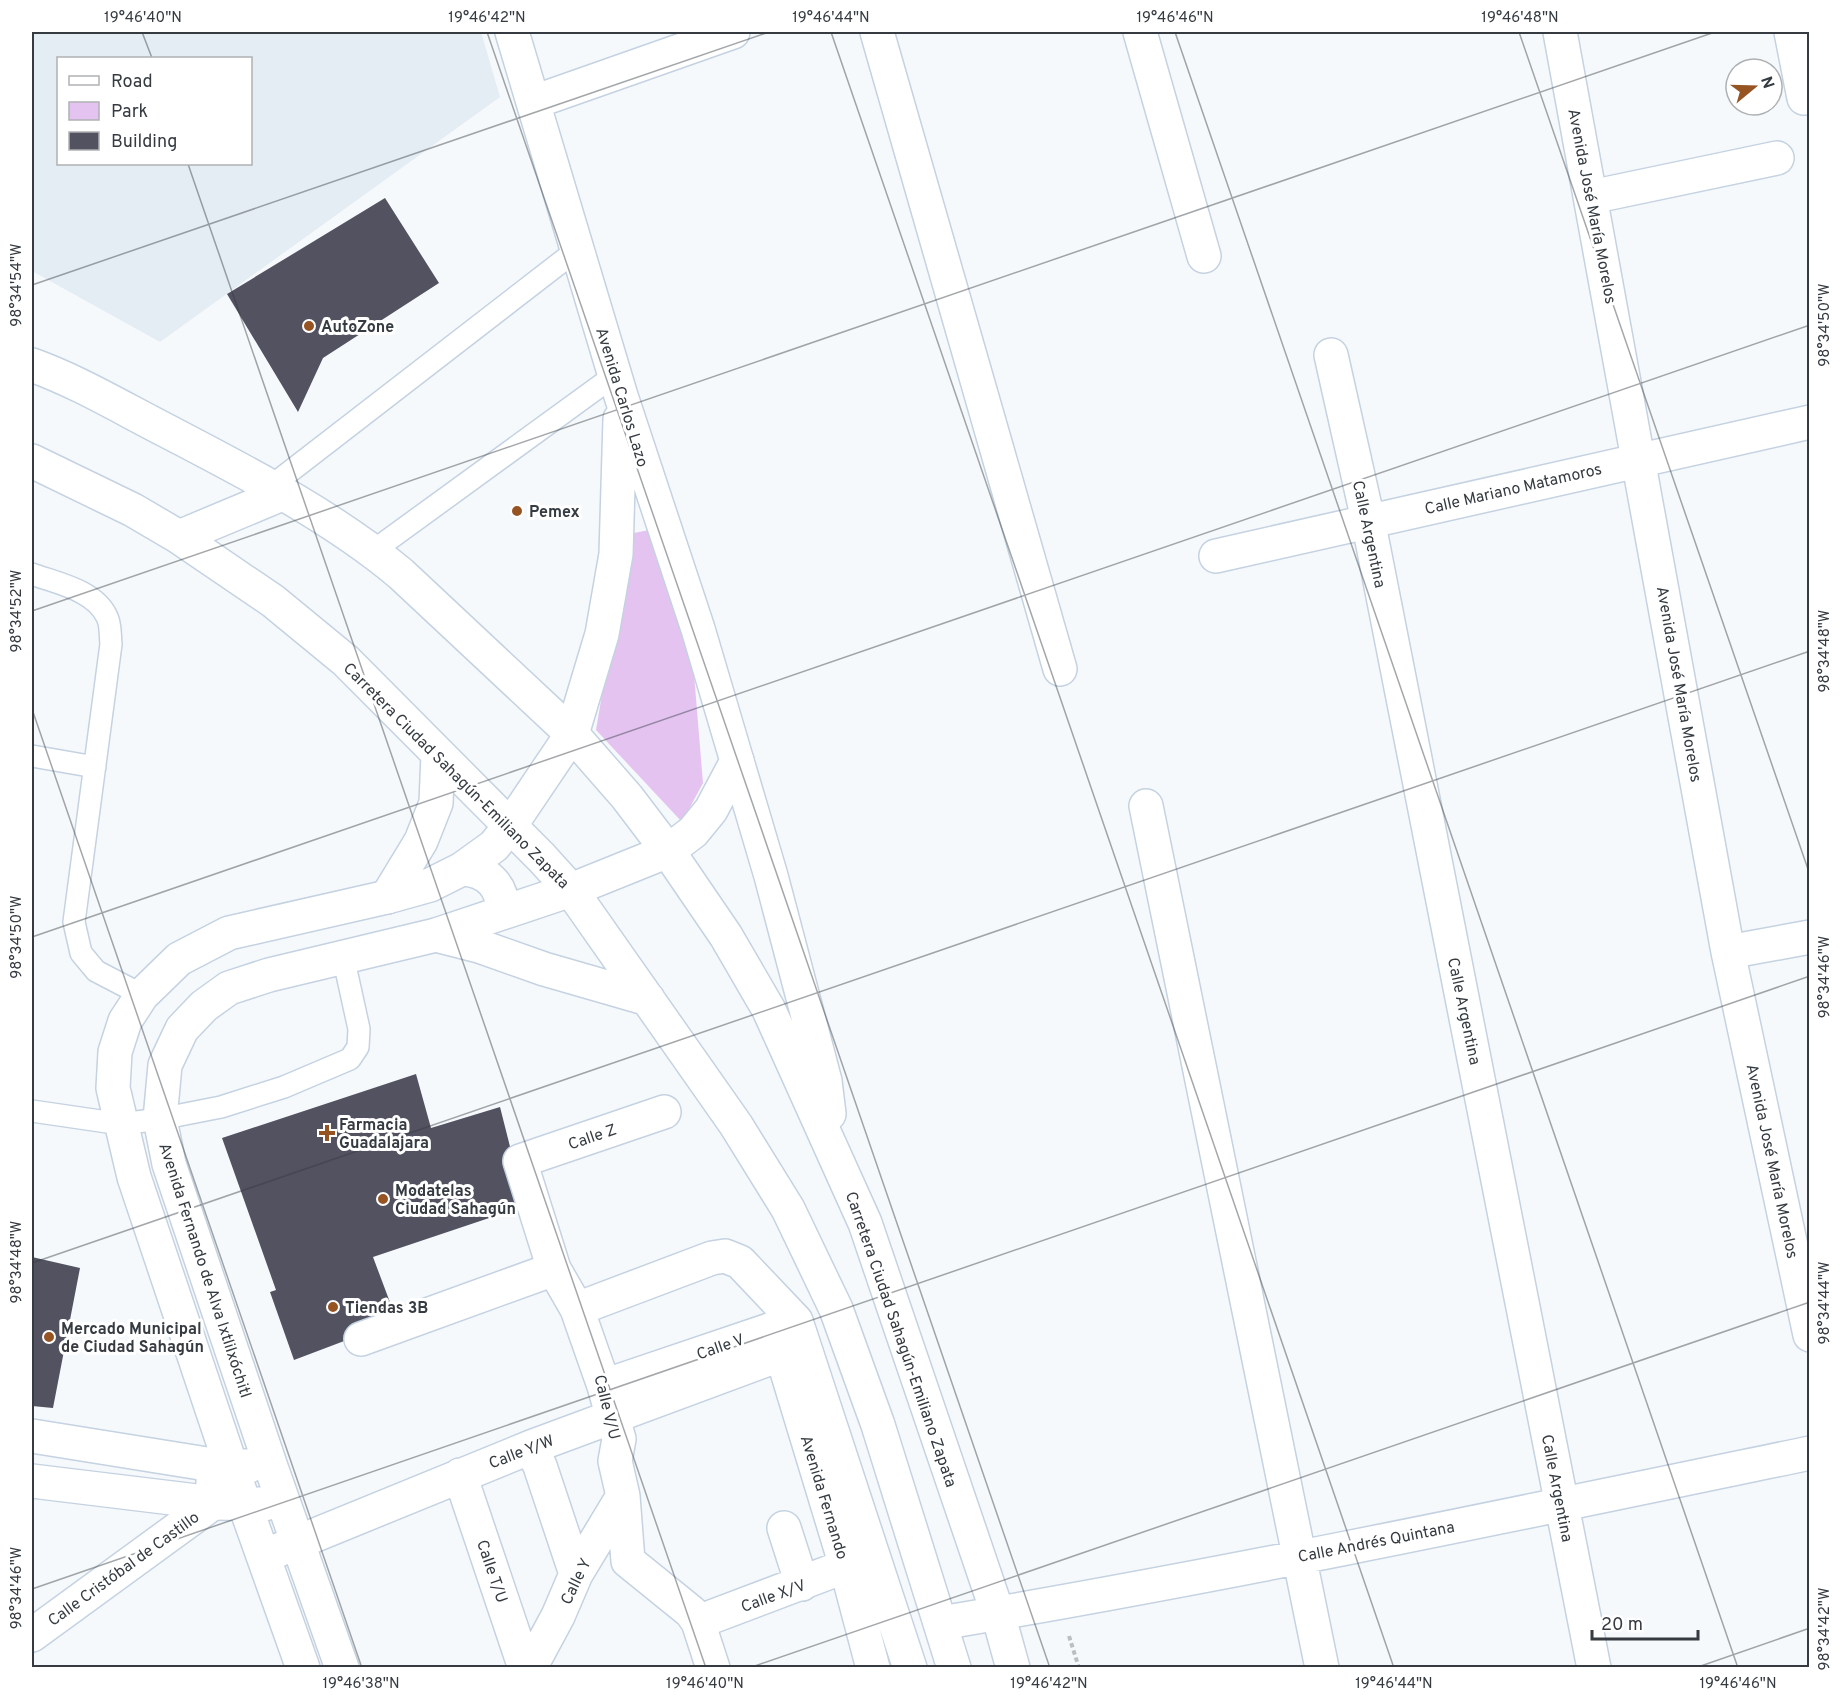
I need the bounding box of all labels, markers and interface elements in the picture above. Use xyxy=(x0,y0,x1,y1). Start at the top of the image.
text: 19°46'40"N xyxy=(104,9,182,28)
text: 19°46'42"N xyxy=(448,9,526,28)
text: 19°46'44"N xyxy=(792,9,870,28)
text: 19°46'46"N xyxy=(1136,9,1214,28)
text: 19°46'48"N xyxy=(1481,9,1559,28)
legend xyxy=(57,57,252,165)
north arrow xyxy=(1724,57,1784,117)
text: Road xyxy=(111,71,153,94)
text: N xyxy=(1755,74,1778,91)
text: Park xyxy=(111,101,148,124)
street label: Avenida José María Morelos xyxy=(1562,107,1620,306)
text: Building xyxy=(111,131,177,154)
text: 98°34'54"W xyxy=(8,243,27,327)
text: 98°34'50"W xyxy=(1816,283,1835,367)
place label: AutoZone xyxy=(321,318,394,338)
marker: AutoZone xyxy=(302,319,316,333)
street label: Avenida Carlos Lazo xyxy=(590,325,652,470)
street label: Calle Mariano Matamoros xyxy=(1423,460,1604,520)
street label: Calle Argentina xyxy=(1347,479,1389,590)
place label: Pemex xyxy=(529,503,580,523)
marker: Pemex xyxy=(510,504,524,518)
text: 98°34'52"W xyxy=(8,570,27,652)
street label: Avenida José María Morelos xyxy=(1651,585,1705,784)
text: 98°34'48"W xyxy=(1816,610,1835,692)
street label: Carretera Ciudad Sahagún-Emiliano Zapata xyxy=(338,659,573,894)
text: 98°34'50"W xyxy=(8,895,27,979)
text: 98°34'46"W xyxy=(1816,936,1835,1018)
street label: Calle Argentina xyxy=(1442,956,1484,1067)
street label: Avenida José María Morelos xyxy=(1741,1062,1801,1261)
place label: Farmacia Guadalajara xyxy=(339,1116,429,1154)
street label: Calle Z xyxy=(566,1120,620,1155)
marker: Farmacia Guadalajara xyxy=(320,1126,334,1140)
street label: Avenida Fernando de Alva Ixtlilxóchitl xyxy=(153,1141,255,1401)
place label: Modatelas Ciudad Sahagún xyxy=(395,1182,516,1220)
street label: Carretera Ciudad Sahagún-Emiliano Zapata xyxy=(840,1189,960,1490)
marker: Modatelas Ciudad Sahagún xyxy=(376,1192,390,1206)
text: 98°34'48"W xyxy=(8,1221,27,1303)
text: 98°34'44"W xyxy=(1816,1261,1835,1345)
place label: Tiendas 3B xyxy=(345,1299,428,1319)
marker: Tiendas 3B xyxy=(326,1300,340,1314)
place label: Mercado Municipal de Ciudad Sahagún xyxy=(61,1320,204,1358)
marker: Mercado Municipal de Ciudad Sahagún xyxy=(42,1330,56,1344)
street label: Calle V xyxy=(694,1330,747,1365)
street label: Calle V/U xyxy=(588,1373,624,1442)
street label: Calle Y/W xyxy=(486,1431,557,1474)
street label: Avenida Fernando xyxy=(795,1433,851,1562)
street label: Calle Argentina xyxy=(1536,1433,1576,1544)
street label: Calle Cristóbal de Castillo xyxy=(45,1508,204,1631)
street label: Calle Andrés Quintana xyxy=(1296,1518,1456,1568)
street label: Calle T/U xyxy=(471,1538,511,1606)
text: 98°34'46"W xyxy=(8,1547,27,1629)
street label: Calle Y xyxy=(557,1555,597,1608)
street label: Calle X/V xyxy=(738,1576,809,1618)
text: 98°34'42"W xyxy=(1816,1588,1835,1670)
scale bar xyxy=(1592,1603,1698,1641)
text: 20 m xyxy=(1601,1614,1643,1637)
text: 19°46'38"N xyxy=(322,1675,400,1694)
text: 19°46'40"N xyxy=(666,1675,744,1694)
text: 19°46'42"N xyxy=(1010,1675,1088,1694)
text: 19°46'44"N xyxy=(1355,1675,1433,1694)
text: 19°46'46"N xyxy=(1699,1675,1777,1694)

